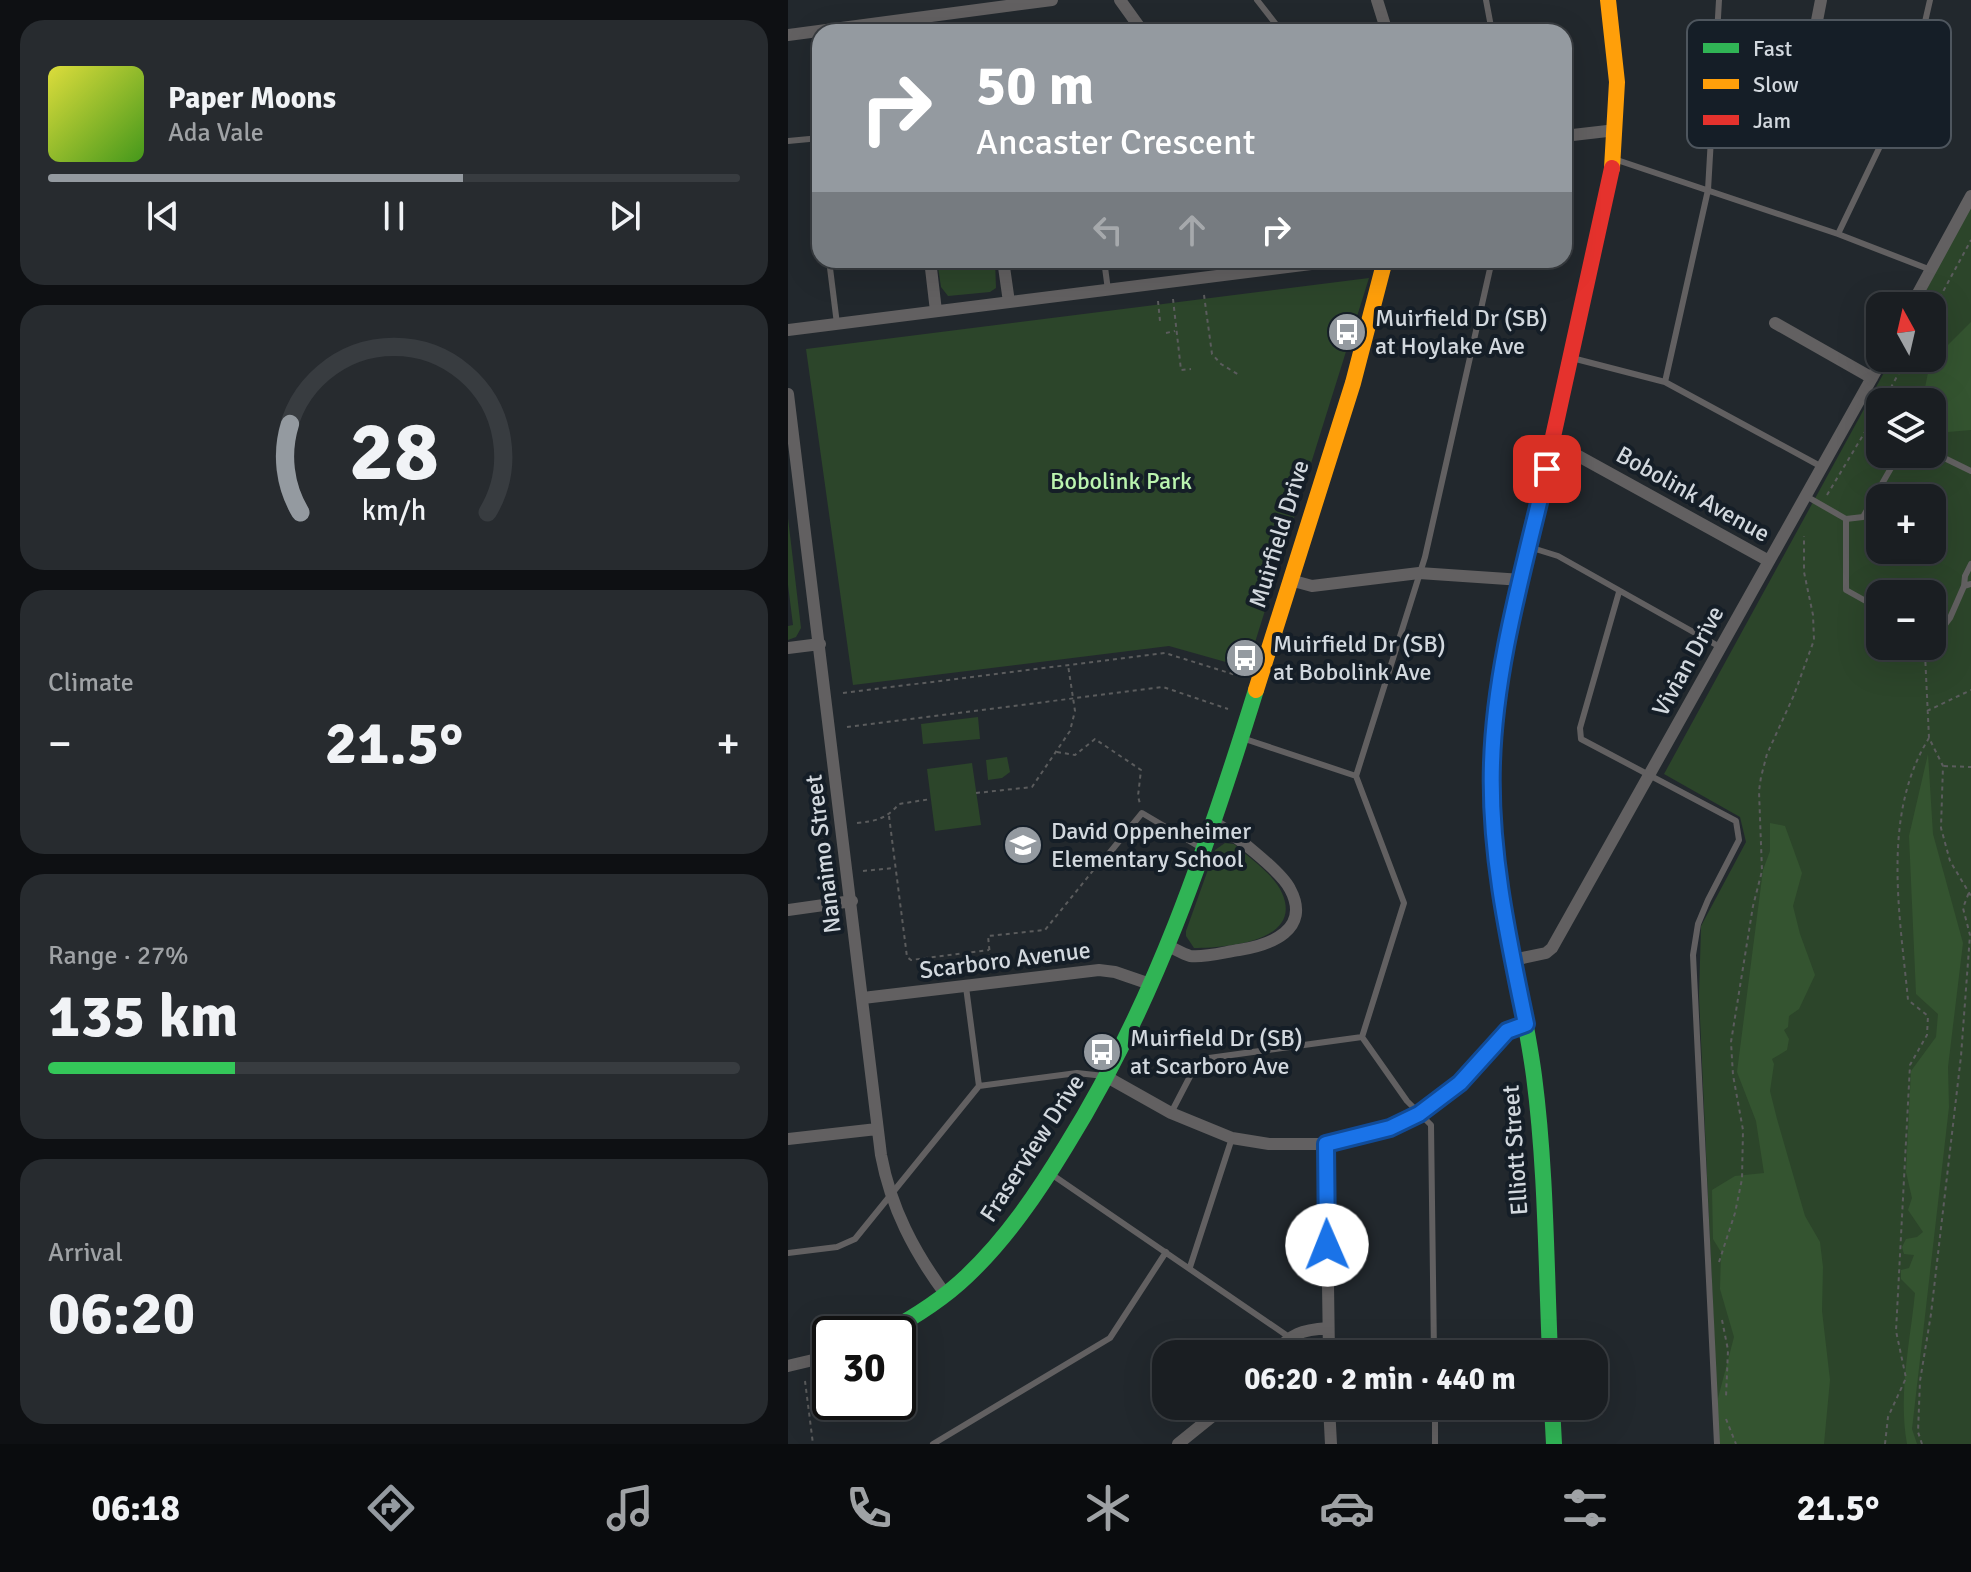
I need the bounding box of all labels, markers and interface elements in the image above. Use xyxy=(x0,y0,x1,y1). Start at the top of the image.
legend xyxy=(1687,20,1951,148)
text: Fast xyxy=(1753,35,1793,62)
text: 50 m xyxy=(976,51,1094,120)
icon: right xyxy=(844,56,948,160)
text: Slow xyxy=(1753,71,1799,98)
text: Paper Moons xyxy=(168,80,336,117)
text: Jam xyxy=(1753,107,1791,134)
text: Ada Vale xyxy=(168,117,264,149)
text: Ancaster Crescent xyxy=(976,120,1255,165)
icon: previous xyxy=(141,194,185,238)
icon: pause xyxy=(372,194,416,238)
icon: next xyxy=(603,194,647,238)
icon: left xyxy=(1086,208,1130,252)
icon: ahead xyxy=(1170,208,1214,252)
icon: right xyxy=(1254,208,1298,252)
north arrow xyxy=(1866,292,1946,372)
map controls xyxy=(1866,292,1946,660)
place label: Muirfield Dr (SB) at Hoylake Ave xyxy=(1375,303,1548,361)
bus stop icon: Muirfield Dr (SB) at Hoylake Ave xyxy=(1326,311,1368,353)
button: layers xyxy=(1866,388,1946,468)
text: 28 xyxy=(349,401,439,503)
pin xyxy=(1513,435,1581,503)
street label: Bobolink Avenue xyxy=(1611,439,1775,549)
icon: arrive xyxy=(1525,447,1569,491)
street label: Muirfield Drive xyxy=(1242,456,1316,612)
park label: Bobolink Park xyxy=(1050,466,1192,496)
button: + xyxy=(1866,484,1946,564)
text: km/h xyxy=(362,493,426,528)
button: − xyxy=(1866,580,1946,660)
street label: Vivian Drive xyxy=(1645,601,1731,721)
place label: Muirfield Dr (SB) at Bobolink Ave xyxy=(1273,629,1446,687)
bus stop icon: Muirfield Dr (SB) at Bobolink Ave xyxy=(1224,637,1266,679)
text: Climate xyxy=(48,667,134,699)
text: 21.5° xyxy=(325,707,463,781)
text: − xyxy=(48,717,72,771)
text: + xyxy=(716,717,740,771)
street label: Nanaimo Street xyxy=(798,773,848,935)
place label: David Oppenheimer Elementary School xyxy=(1051,816,1251,874)
school or university icon: David Oppenheimer Elementary School xyxy=(1002,824,1044,866)
street label: Scarboro Avenue xyxy=(918,935,1092,985)
text: Range · 27% xyxy=(48,940,189,972)
text: 135 km xyxy=(48,980,238,1054)
place label: Muirfield Dr (SB) at Scarboro Ave xyxy=(1130,1023,1303,1081)
bus stop icon: Muirfield Dr (SB) at Scarboro Ave xyxy=(1081,1031,1123,1073)
street label: Fraserview Drive xyxy=(973,1069,1091,1227)
street label: Elliott Street xyxy=(1495,1084,1535,1216)
position arrow xyxy=(1285,1203,1369,1287)
text: Arrival xyxy=(48,1237,123,1269)
text: 06:20 xyxy=(48,1277,195,1351)
speed limit sign: 30 xyxy=(812,1316,916,1420)
text: 06:20 · 2 min · 440 m xyxy=(1244,1361,1516,1398)
icon: directions xyxy=(363,1480,419,1536)
icon: music xyxy=(602,1480,658,1536)
icon: phone xyxy=(841,1480,897,1536)
icon: climate xyxy=(1080,1480,1136,1536)
icon: car xyxy=(1319,1480,1375,1536)
icon: filters xyxy=(1557,1480,1613,1536)
text: 06:18 xyxy=(91,1486,180,1531)
text: 21.5° xyxy=(1796,1486,1879,1531)

